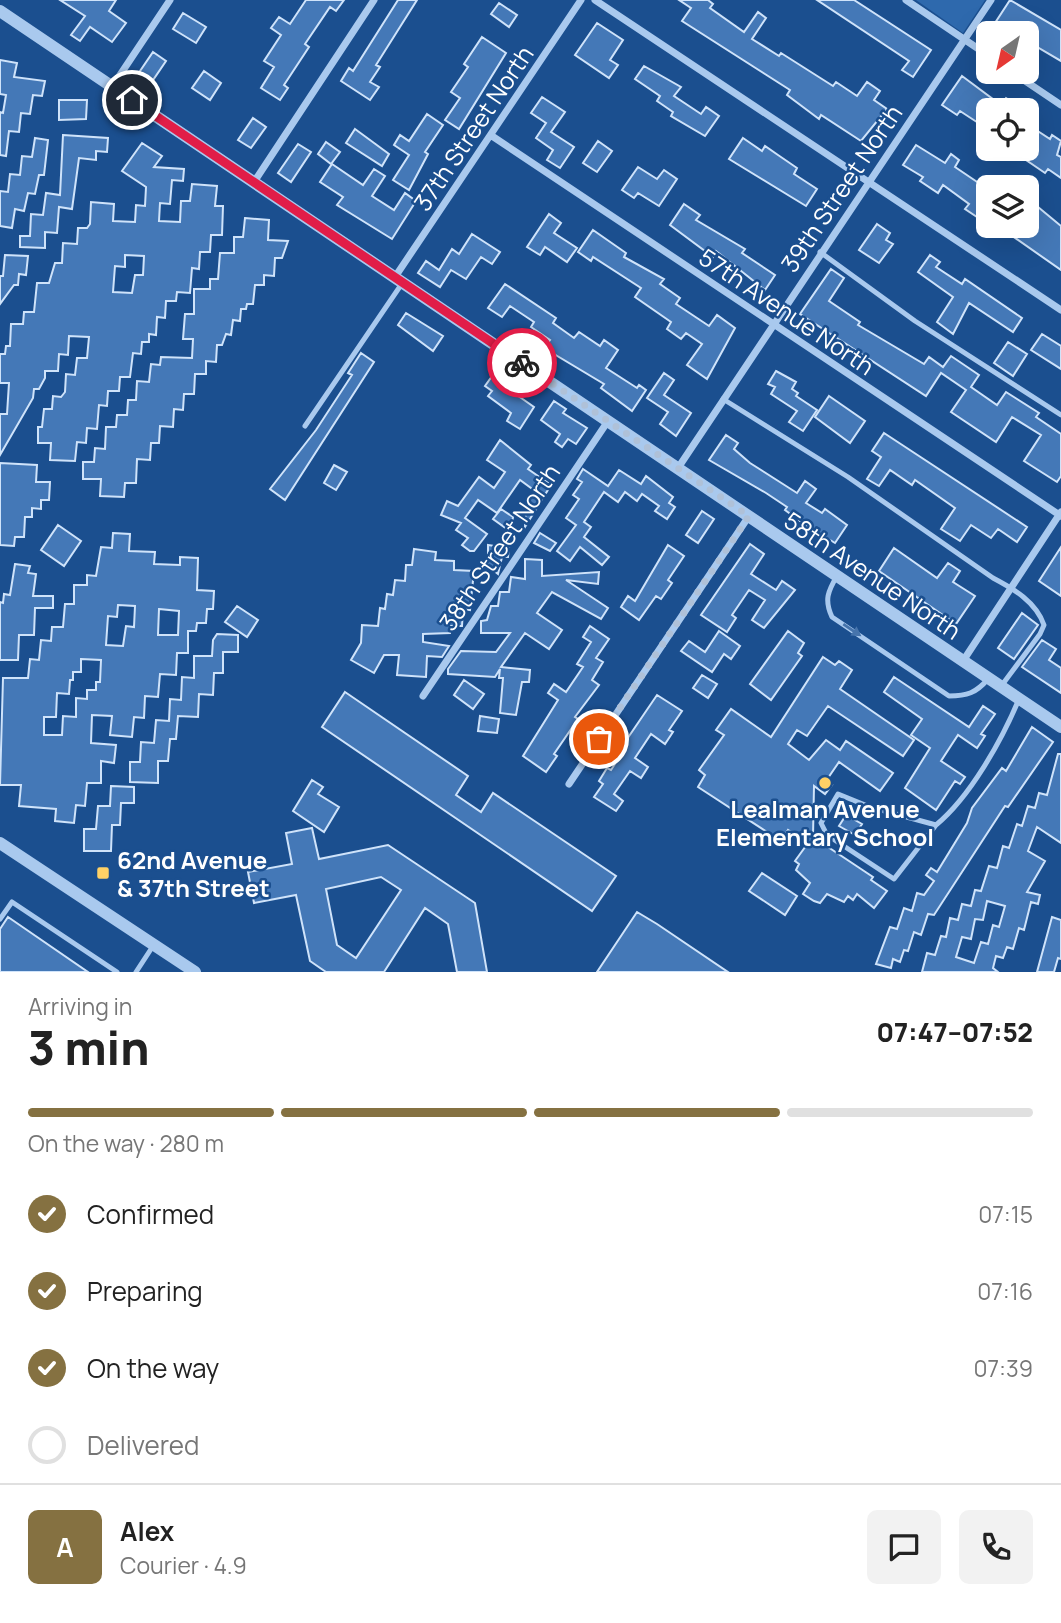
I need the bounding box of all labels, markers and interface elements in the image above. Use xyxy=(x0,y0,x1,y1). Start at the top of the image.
north arrow xyxy=(976,21,1040,84)
map controls xyxy=(976,21,1039,238)
street label: 37th Street North xyxy=(406,39,540,217)
pin xyxy=(102,70,162,130)
icon: home xyxy=(113,81,151,119)
street label: 39th Street North xyxy=(773,98,909,278)
button: locate xyxy=(976,98,1039,161)
button: layers xyxy=(976,175,1039,238)
street label: 57th Avenue North xyxy=(693,240,881,382)
courier xyxy=(487,328,557,398)
icon: bike xyxy=(503,344,541,382)
street label: 38th Street North xyxy=(431,457,567,637)
street label: 58th Avenue North xyxy=(778,504,968,646)
one-way arrow xyxy=(843,623,861,637)
pin xyxy=(569,709,629,769)
icon: bag xyxy=(580,720,618,758)
marker: Lealman Avenue Elementary School xyxy=(817,775,833,791)
place label: Lealman Avenue Elementary School xyxy=(716,792,934,853)
place label: 62nd Avenue & 37th Street xyxy=(117,843,270,904)
marker: 62nd Avenue & 37th Street xyxy=(95,865,111,881)
text: Arriving in xyxy=(28,990,133,1022)
text: 07:47–07:52 xyxy=(877,1014,1033,1050)
text: 3 min xyxy=(28,1016,149,1079)
text: On the way · 280 m xyxy=(28,1127,224,1159)
icon: check xyxy=(28,1195,66,1233)
text: Confirmed xyxy=(87,1196,214,1232)
text: 07:15 xyxy=(978,1198,1033,1230)
icon: check xyxy=(28,1272,66,1310)
text: Preparing xyxy=(87,1273,203,1309)
text: 07:16 xyxy=(977,1275,1033,1307)
icon: check xyxy=(28,1349,66,1387)
text: On the way xyxy=(87,1350,219,1386)
text: 07:39 xyxy=(974,1352,1033,1384)
text: Delivered xyxy=(87,1427,199,1463)
button: chat xyxy=(867,1510,941,1584)
button: phone xyxy=(959,1510,1033,1584)
text: Alex xyxy=(120,1513,174,1549)
text: A xyxy=(56,1529,74,1565)
text: Courier · 4.9 xyxy=(120,1549,247,1581)

